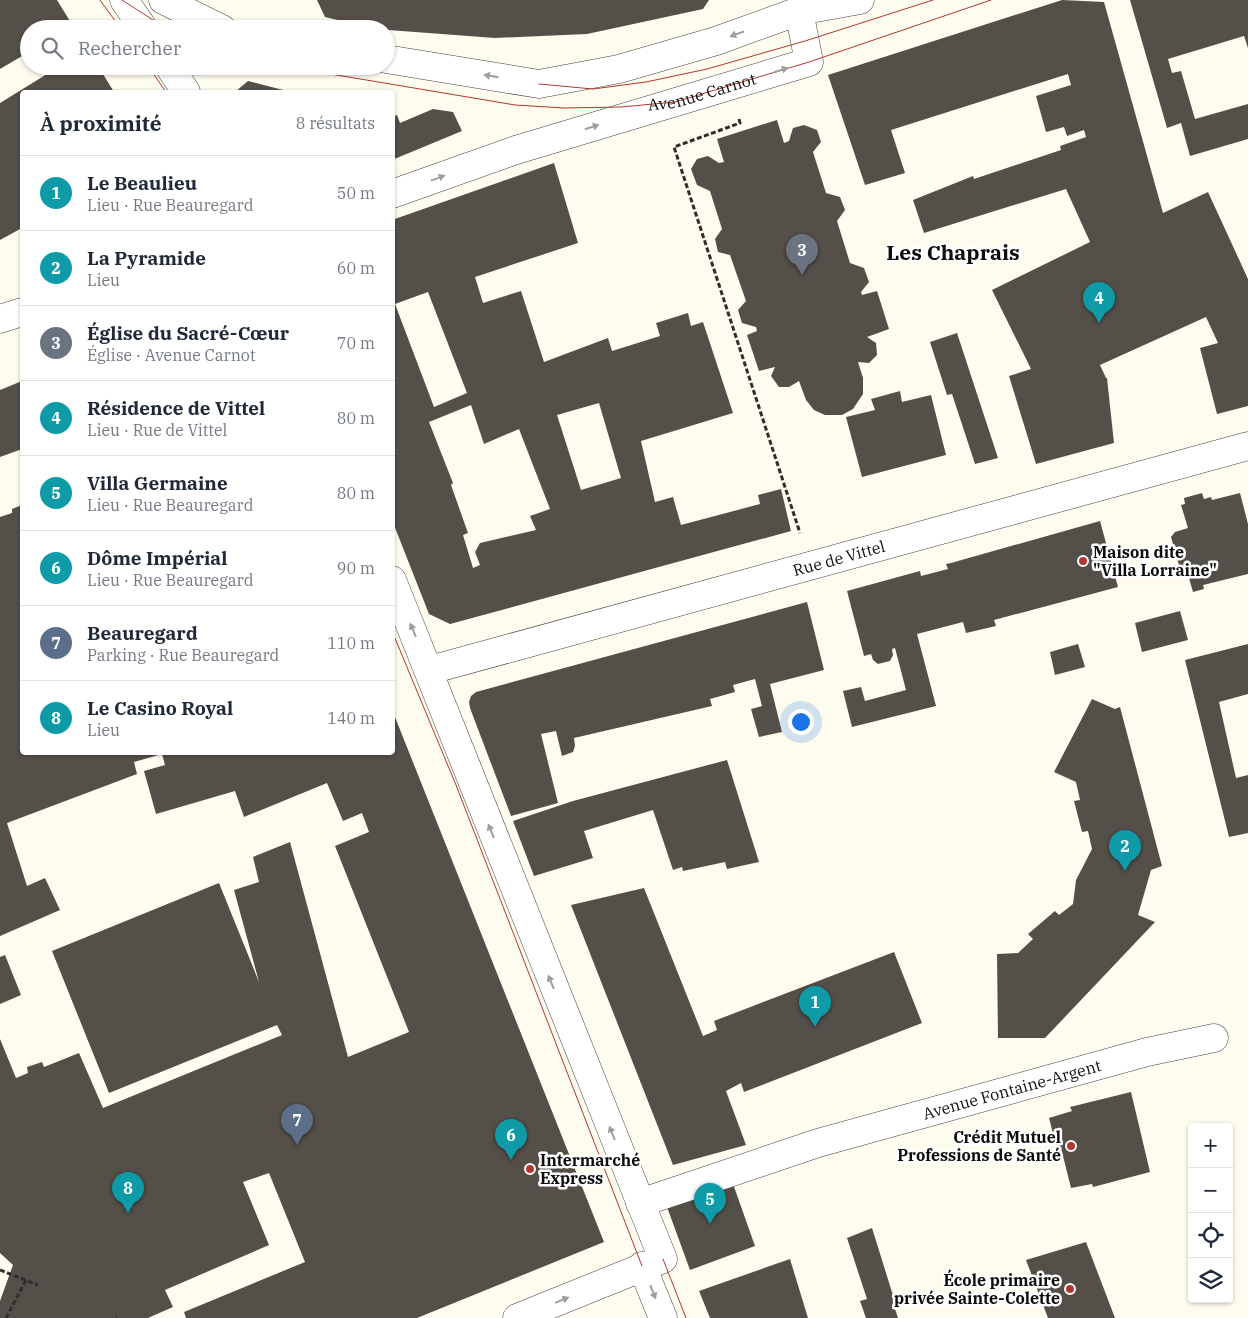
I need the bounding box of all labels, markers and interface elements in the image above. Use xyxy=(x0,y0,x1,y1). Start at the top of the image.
search box xyxy=(20,20,395,75)
one-way arrow xyxy=(729,30,744,38)
icon: search xyxy=(38,34,66,62)
text: Rechercher xyxy=(78,36,181,60)
one-way arrow xyxy=(773,66,788,74)
street label: Avenue Carnot xyxy=(647,68,759,114)
one-way arrow xyxy=(483,72,499,80)
text: À proximité xyxy=(40,109,162,137)
text: 8 résultats xyxy=(296,113,375,133)
one-way arrow xyxy=(584,123,599,131)
text: Le Beaulieu xyxy=(87,171,197,195)
one-way arrow xyxy=(431,174,446,181)
text: 1 xyxy=(51,183,61,203)
text: 50 m xyxy=(337,183,375,203)
text: Lieu · Rue Beauregard xyxy=(87,195,253,215)
pin: 3 xyxy=(786,234,818,275)
district label: Les Chaprais xyxy=(886,238,1020,266)
text: La Pyramide xyxy=(87,246,206,270)
text: 2 xyxy=(51,258,61,278)
text: 60 m xyxy=(337,258,375,278)
text: Lieu xyxy=(87,270,120,290)
pin: 4 xyxy=(1083,282,1115,323)
text: Église du Sacré-Cœur xyxy=(87,321,289,345)
text: 3 xyxy=(51,333,61,353)
text: 70 m xyxy=(337,333,375,353)
text: Église · Avenue Carnot xyxy=(87,345,256,365)
text: Résidence de Vittel xyxy=(87,396,265,420)
text: 4 xyxy=(51,408,61,428)
text: 80 m xyxy=(337,408,375,428)
text: Lieu · Rue de Vittel xyxy=(87,420,227,440)
text: Villa Germaine xyxy=(87,471,228,495)
text: 5 xyxy=(51,483,61,503)
text: 80 m xyxy=(337,483,375,503)
text: Lieu · Rue Beauregard xyxy=(87,495,253,515)
street label: Rue de Vittel xyxy=(791,536,887,580)
place label: Maison dite "Villa Lorraine" xyxy=(1093,542,1217,580)
text: Dôme Impérial xyxy=(87,546,227,570)
marker: Maison dite "Villa Lorraine" xyxy=(1077,555,1089,567)
text: 6 xyxy=(51,558,61,578)
text: 90 m xyxy=(337,558,375,578)
text: Lieu · Rue Beauregard xyxy=(87,570,253,590)
text: Beauregard xyxy=(87,621,198,645)
one-way arrow xyxy=(409,623,417,637)
text: 7 xyxy=(51,633,61,653)
text: 110 m xyxy=(327,633,375,653)
text: Parking · Rue Beauregard xyxy=(87,645,279,665)
text: Le Casino Royal xyxy=(87,696,233,720)
text: 8 xyxy=(51,708,61,728)
text: 140 m xyxy=(327,708,375,728)
your location xyxy=(788,709,814,735)
text: Lieu xyxy=(87,720,120,740)
one-way arrow xyxy=(487,823,495,838)
pin: 2 xyxy=(1109,830,1141,871)
one-way arrow xyxy=(547,974,555,989)
pin: 1 xyxy=(799,986,831,1027)
street label: Avenue Fontaine-Argent xyxy=(920,1055,1104,1124)
pin: 7 xyxy=(281,1104,313,1145)
pin: 6 xyxy=(495,1119,527,1160)
map controls xyxy=(1188,1123,1233,1303)
button: + xyxy=(1188,1123,1233,1168)
one-way arrow xyxy=(607,1125,615,1140)
place label: Crédit Mutuel Professions de Santé xyxy=(897,1127,1061,1165)
marker: Crédit Mutuel Professions de Santé xyxy=(1065,1140,1077,1152)
place label: Intermarché Express xyxy=(540,1150,640,1188)
marker: Intermarché Express xyxy=(524,1163,536,1175)
button: − xyxy=(1188,1168,1233,1213)
pin: 8 xyxy=(112,1172,144,1213)
pin: 5 xyxy=(694,1183,726,1224)
button: locate xyxy=(1188,1213,1233,1258)
button: layers xyxy=(1188,1258,1233,1303)
place label: École primaire privée Sainte-Colette xyxy=(894,1269,1060,1308)
marker: École primaire privée Sainte-Colette xyxy=(1064,1283,1076,1295)
one-way arrow xyxy=(649,1285,657,1299)
one-way arrow xyxy=(555,1295,569,1303)

